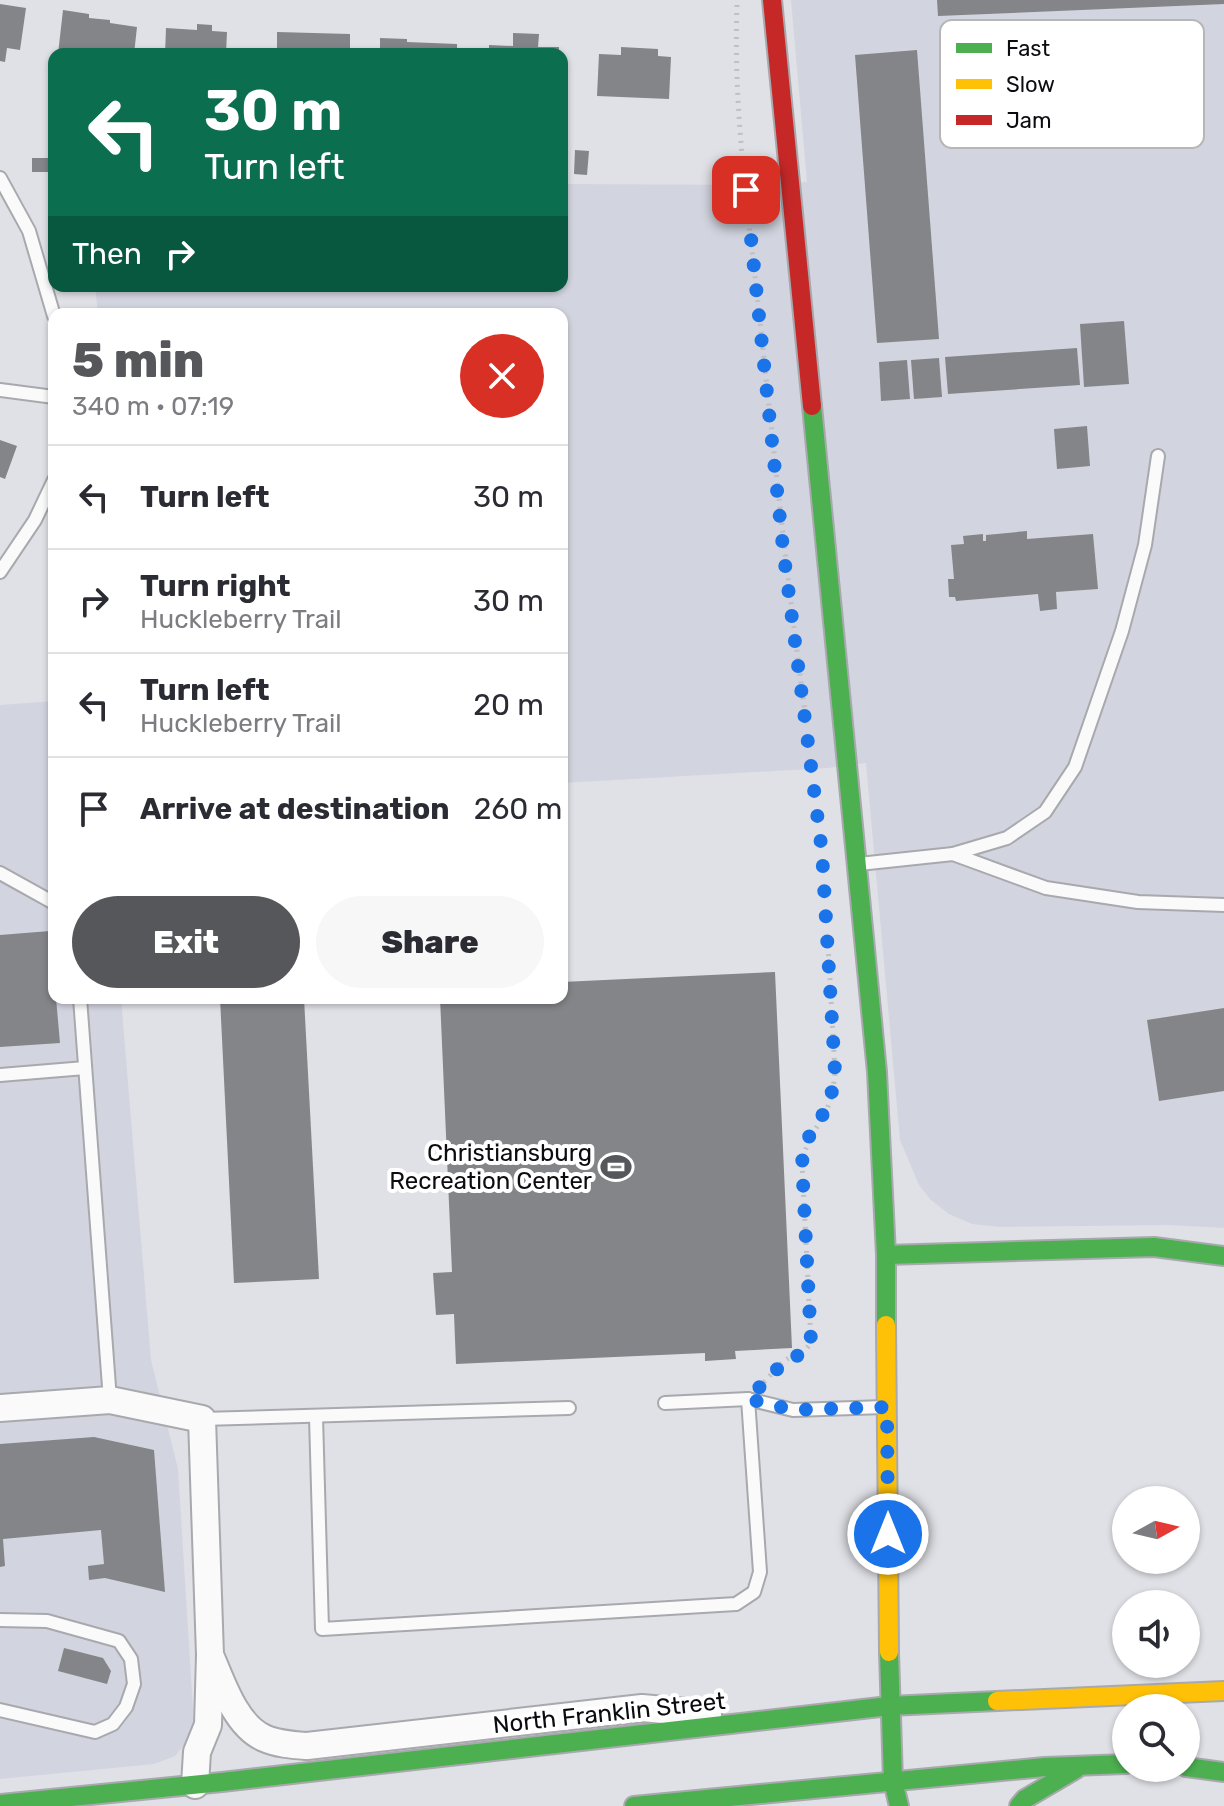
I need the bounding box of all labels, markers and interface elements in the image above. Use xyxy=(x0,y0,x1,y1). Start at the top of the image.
legend xyxy=(940,20,1204,148)
text: Fast xyxy=(1006,35,1051,62)
text: Slow xyxy=(1006,71,1055,98)
text: 30 m xyxy=(204,78,342,144)
icon: left xyxy=(72,80,176,184)
text: Jam xyxy=(1006,107,1052,134)
text: Turn left xyxy=(204,145,345,188)
pin xyxy=(712,156,780,224)
icon: arrive xyxy=(724,168,768,212)
icon: right xyxy=(158,232,202,276)
text: Then xyxy=(72,236,142,272)
text: 5 min xyxy=(72,332,204,389)
button: close xyxy=(460,334,544,418)
text: 340 m · 07:19 xyxy=(72,391,234,422)
icon: left xyxy=(72,475,116,519)
text: Turn left xyxy=(140,479,270,515)
text: 30 m xyxy=(473,479,544,515)
text: Turn right xyxy=(140,568,291,604)
icon: right xyxy=(72,579,116,623)
text: 30 m xyxy=(473,583,544,619)
text: Huckleberry Trail xyxy=(140,604,342,635)
text: Turn left xyxy=(140,672,270,708)
icon: left xyxy=(72,683,116,727)
text: 20 m xyxy=(473,687,544,723)
text: Huckleberry Trail xyxy=(140,708,342,739)
icon: arrive xyxy=(72,787,116,831)
text: Arrive at destination xyxy=(140,791,450,827)
text: 260 m xyxy=(474,791,562,827)
button: Exit xyxy=(72,896,300,988)
button: Share xyxy=(316,896,544,988)
place label: Christiansburg Recreation Center xyxy=(389,1139,592,1195)
sports icon: Christiansburg Recreation Center xyxy=(599,1150,633,1184)
north arrow xyxy=(1112,1486,1200,1574)
map controls xyxy=(1112,1486,1200,1782)
position arrow xyxy=(846,1492,930,1576)
button: sound xyxy=(1112,1590,1200,1678)
street label: North Franklin Street xyxy=(491,1687,727,1739)
button: search xyxy=(1112,1694,1200,1782)

